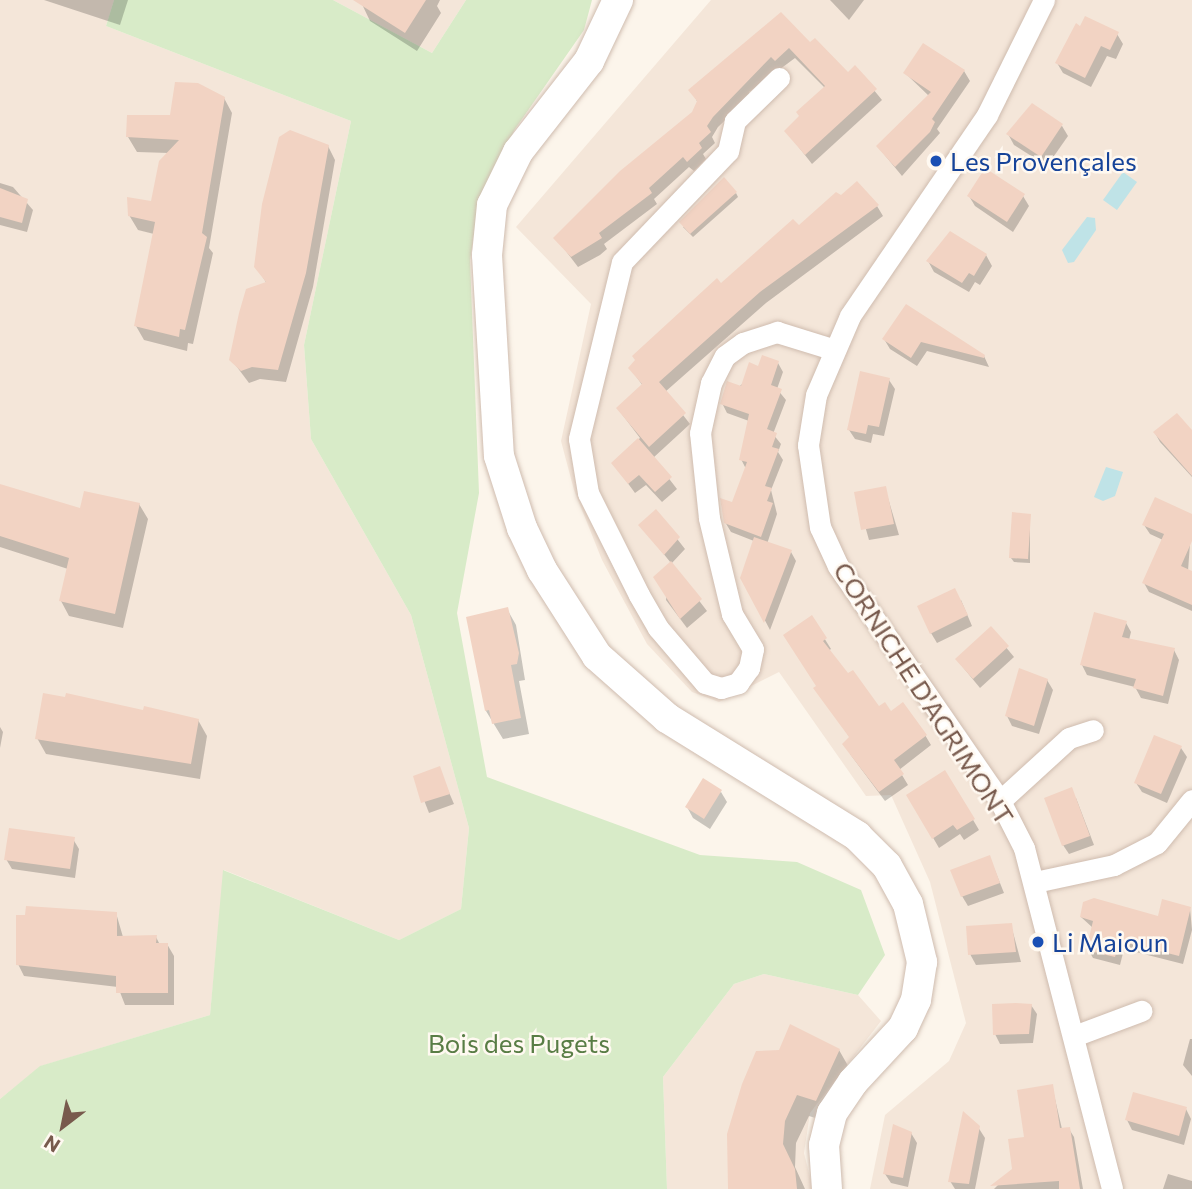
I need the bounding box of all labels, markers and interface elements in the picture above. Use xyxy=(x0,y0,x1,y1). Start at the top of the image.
place label: Les Provençales xyxy=(950,145,1137,177)
marker: Les Provençales xyxy=(928,153,944,169)
street label: CORNICHE D'AGRIMONT xyxy=(827,556,1021,830)
place label: Li Maioun xyxy=(1052,926,1168,958)
marker: Li Maioun xyxy=(1030,934,1046,950)
park label: Bois des Pugets xyxy=(428,1027,610,1059)
north arrow xyxy=(28,1091,98,1161)
text: N xyxy=(39,1131,64,1158)

